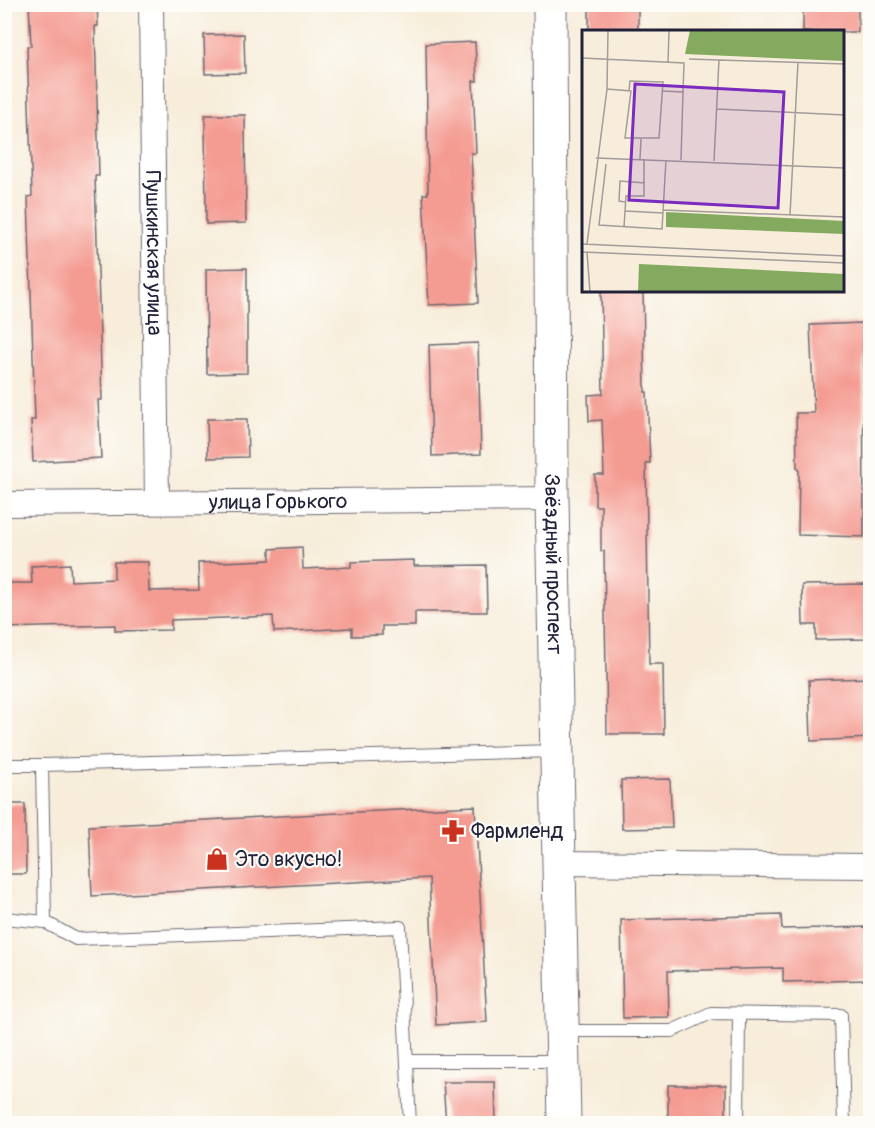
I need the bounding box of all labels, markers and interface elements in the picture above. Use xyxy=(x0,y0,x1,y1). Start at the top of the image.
inset map xyxy=(582,30,845,292)
street label: Пушкинская улица xyxy=(140,170,168,336)
street label: Звёздный проспект xyxy=(538,474,568,655)
street label: улица Горького xyxy=(208,487,347,516)
pharmacy icon: Фармленд xyxy=(440,818,466,844)
place label: Фармленд xyxy=(471,818,563,845)
shop icon: Это вкусно! xyxy=(204,846,230,872)
place label: Это вкусно! xyxy=(235,846,343,873)

